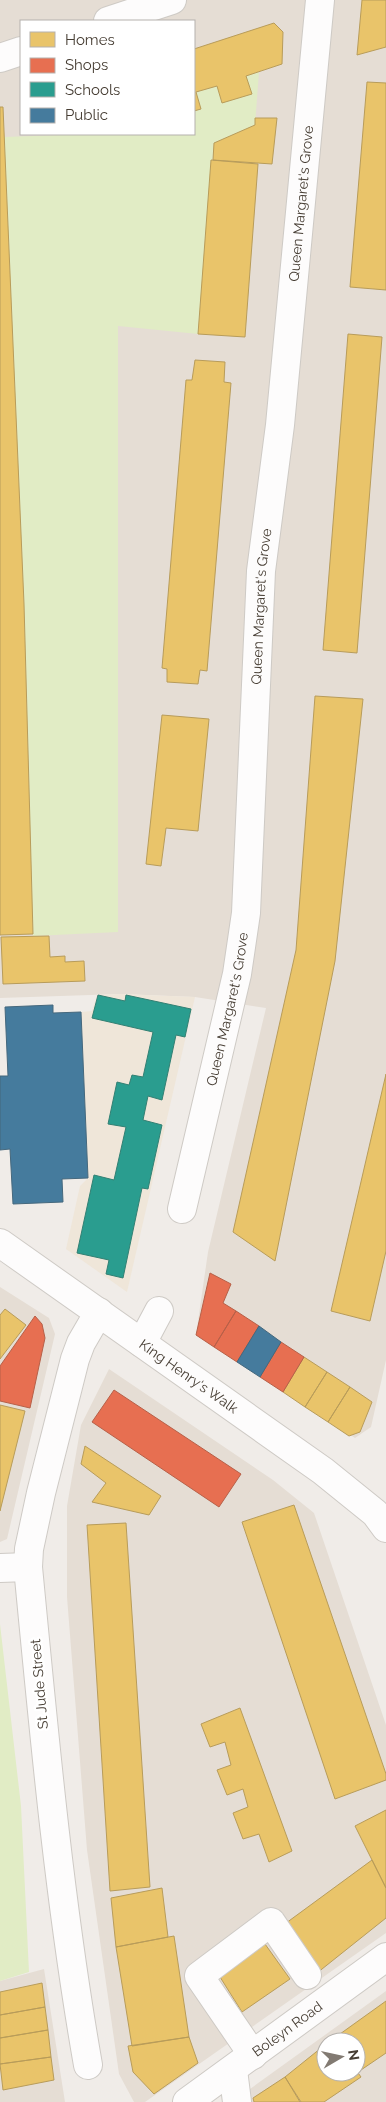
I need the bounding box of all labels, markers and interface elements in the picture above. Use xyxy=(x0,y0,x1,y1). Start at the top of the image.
legend xyxy=(20,20,195,135)
text: Homes xyxy=(65,31,115,49)
text: Shops xyxy=(65,56,108,74)
text: Schools xyxy=(65,81,120,99)
text: Public xyxy=(65,106,108,124)
street label: Queen Margaret's Grove xyxy=(286,125,316,282)
street label: Queen Margaret's Grove xyxy=(248,527,274,685)
street label: Queen Margaret's Grove xyxy=(203,931,251,1087)
street label: King Henry's Walk xyxy=(136,1336,242,1417)
street label: St Jude Street xyxy=(27,1638,51,1730)
street label: Boleyn Road xyxy=(249,1998,325,2060)
north arrow xyxy=(316,2032,366,2082)
text: N xyxy=(345,2048,363,2061)

